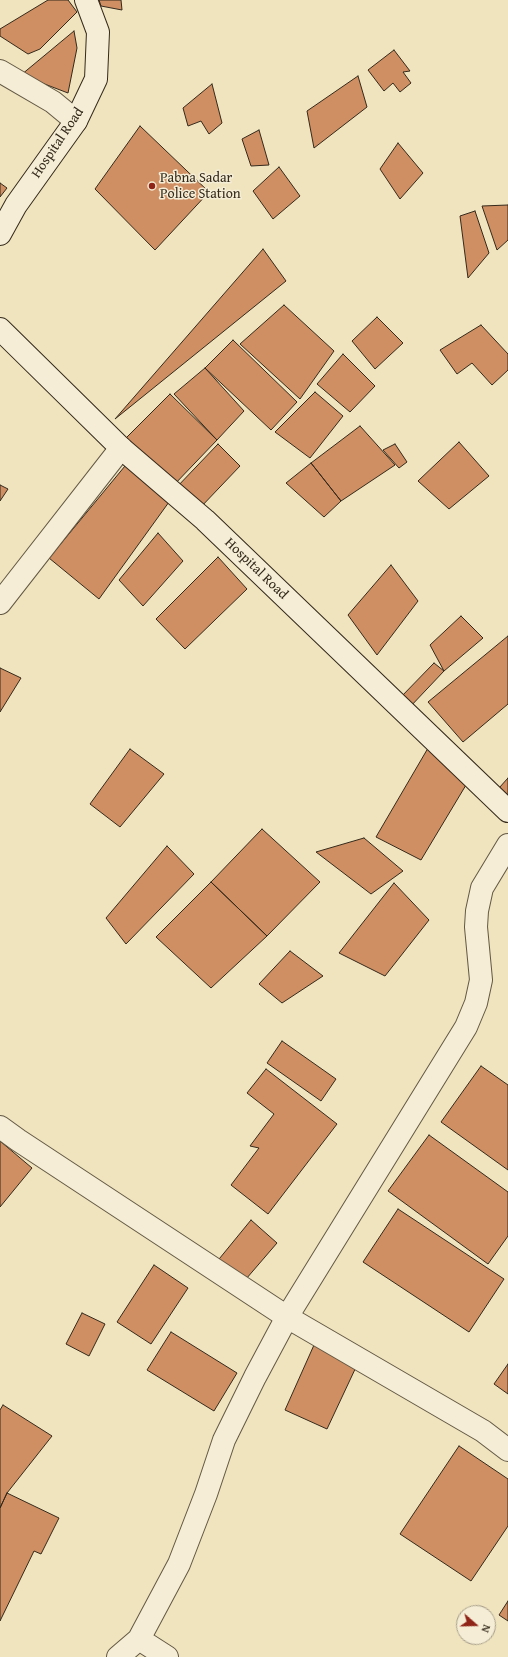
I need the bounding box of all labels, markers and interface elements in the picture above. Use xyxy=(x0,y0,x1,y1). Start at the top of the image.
street label: Hospital Road xyxy=(28,105,88,181)
place label: Pabna Sadar Police Station xyxy=(160,170,241,202)
marker: Pabna Sadar Police Station xyxy=(147,181,157,191)
street label: Hospital Road xyxy=(221,535,291,603)
north arrow xyxy=(456,1605,496,1645)
text: N xyxy=(478,1623,495,1635)

